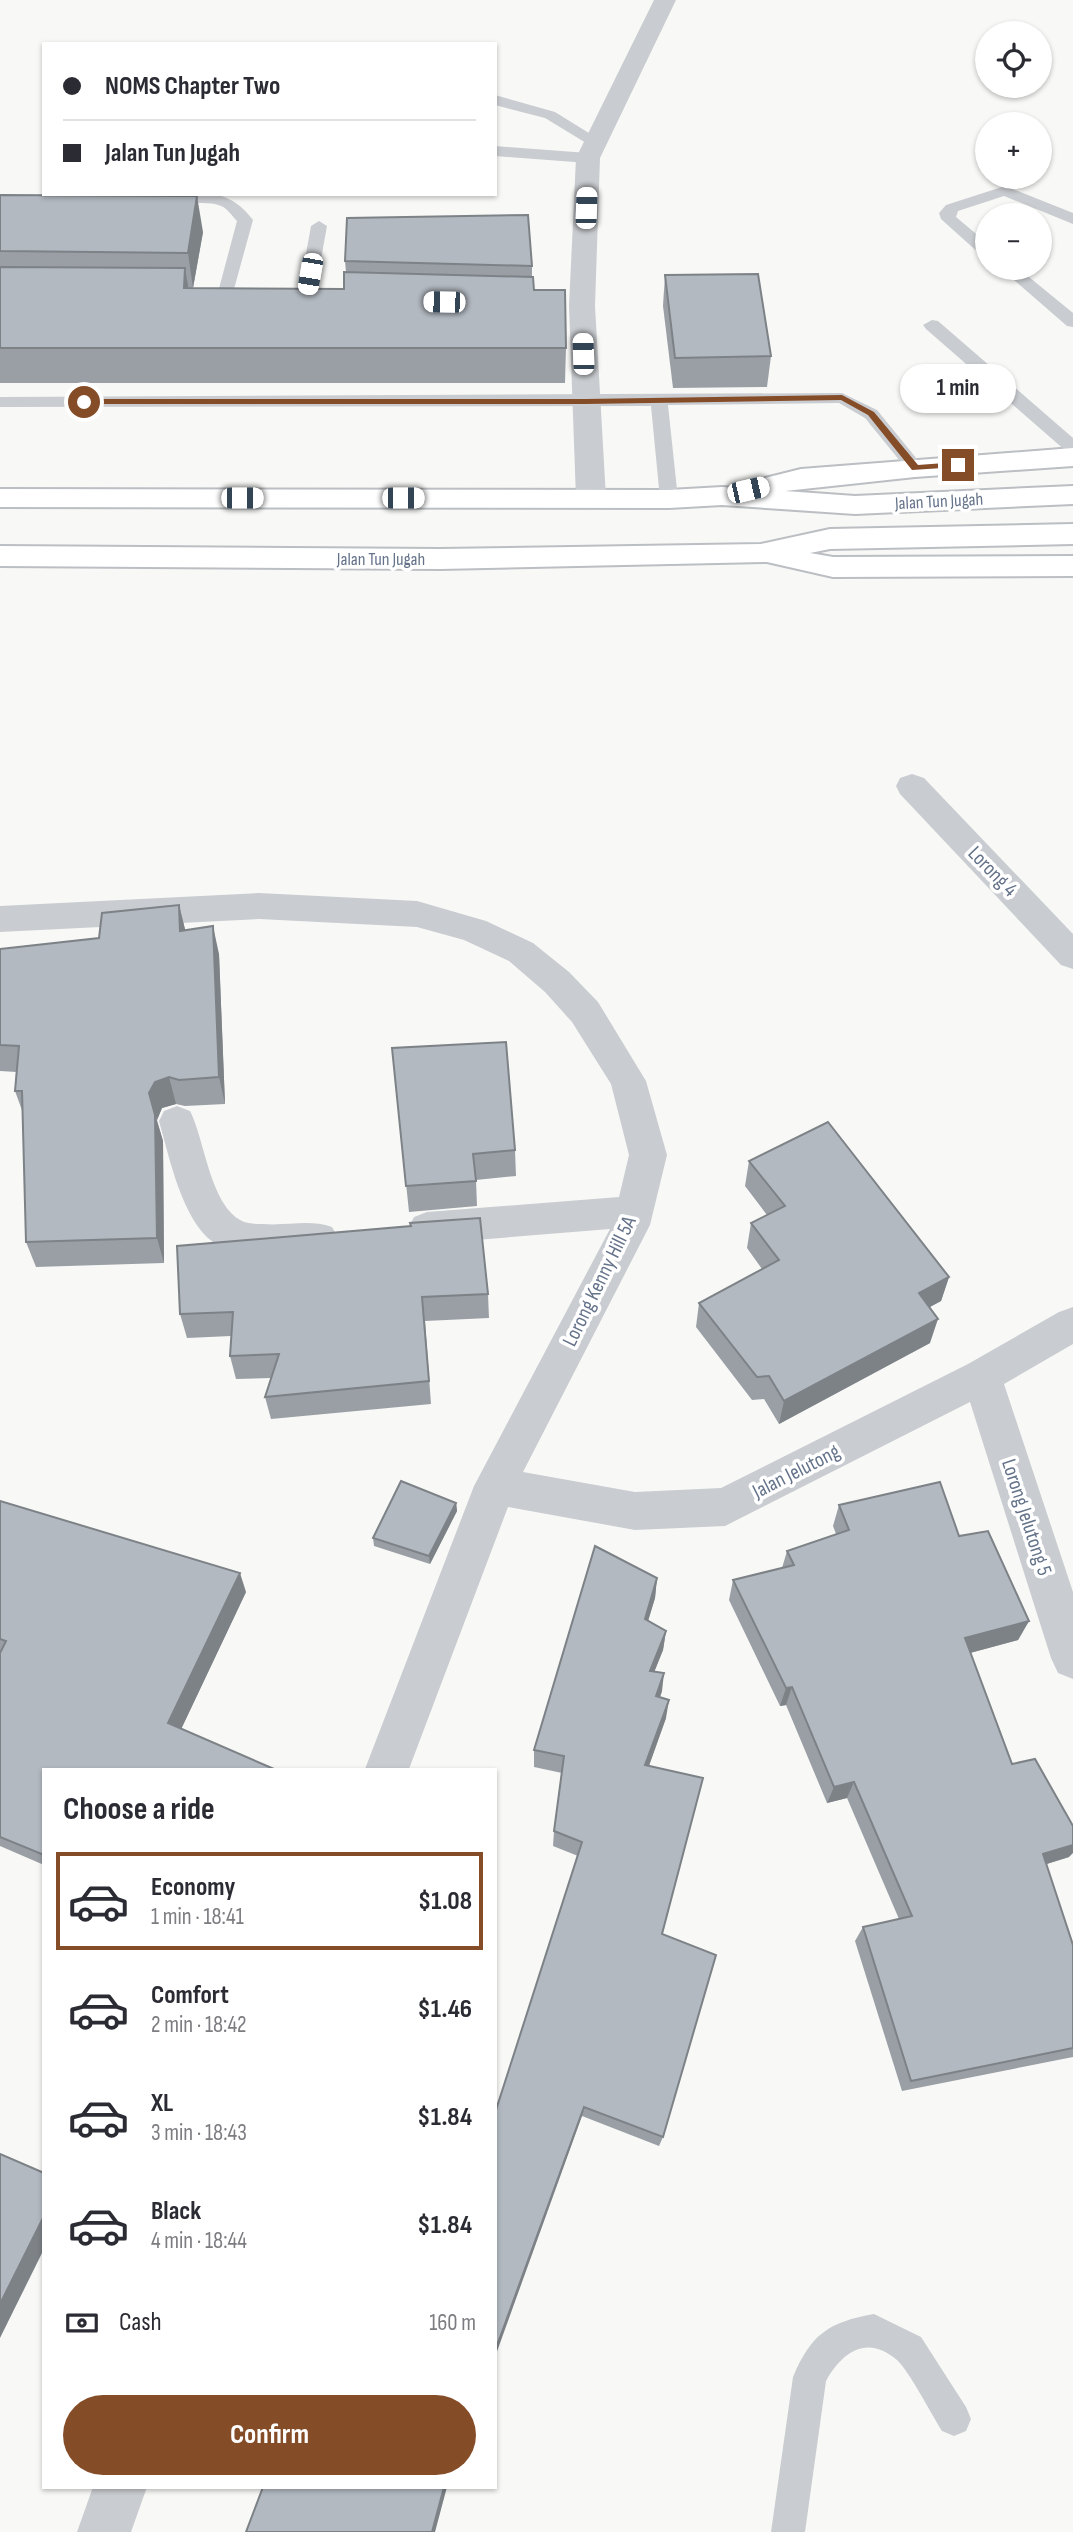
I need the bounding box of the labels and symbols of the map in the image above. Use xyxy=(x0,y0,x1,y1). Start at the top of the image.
car xyxy=(575,187,598,229)
car xyxy=(297,251,324,297)
car xyxy=(423,291,466,313)
car xyxy=(572,333,595,375)
callout: 1 min xyxy=(900,364,1016,412)
route start xyxy=(68,386,100,418)
route end xyxy=(942,449,974,481)
car xyxy=(726,475,771,505)
car xyxy=(222,488,264,509)
car xyxy=(383,488,425,509)
street label: Jalan Tun Jugah xyxy=(893,489,984,514)
street label: Jalan Tun Jugah xyxy=(336,549,425,570)
street label: Lorong 4 xyxy=(963,841,1023,902)
street label: Lorong Kenny Hill 5A xyxy=(557,1211,642,1350)
street label: Jalan Jelutong xyxy=(748,1439,844,1504)
street label: Lorong Jelutong 5 xyxy=(996,1456,1057,1579)

